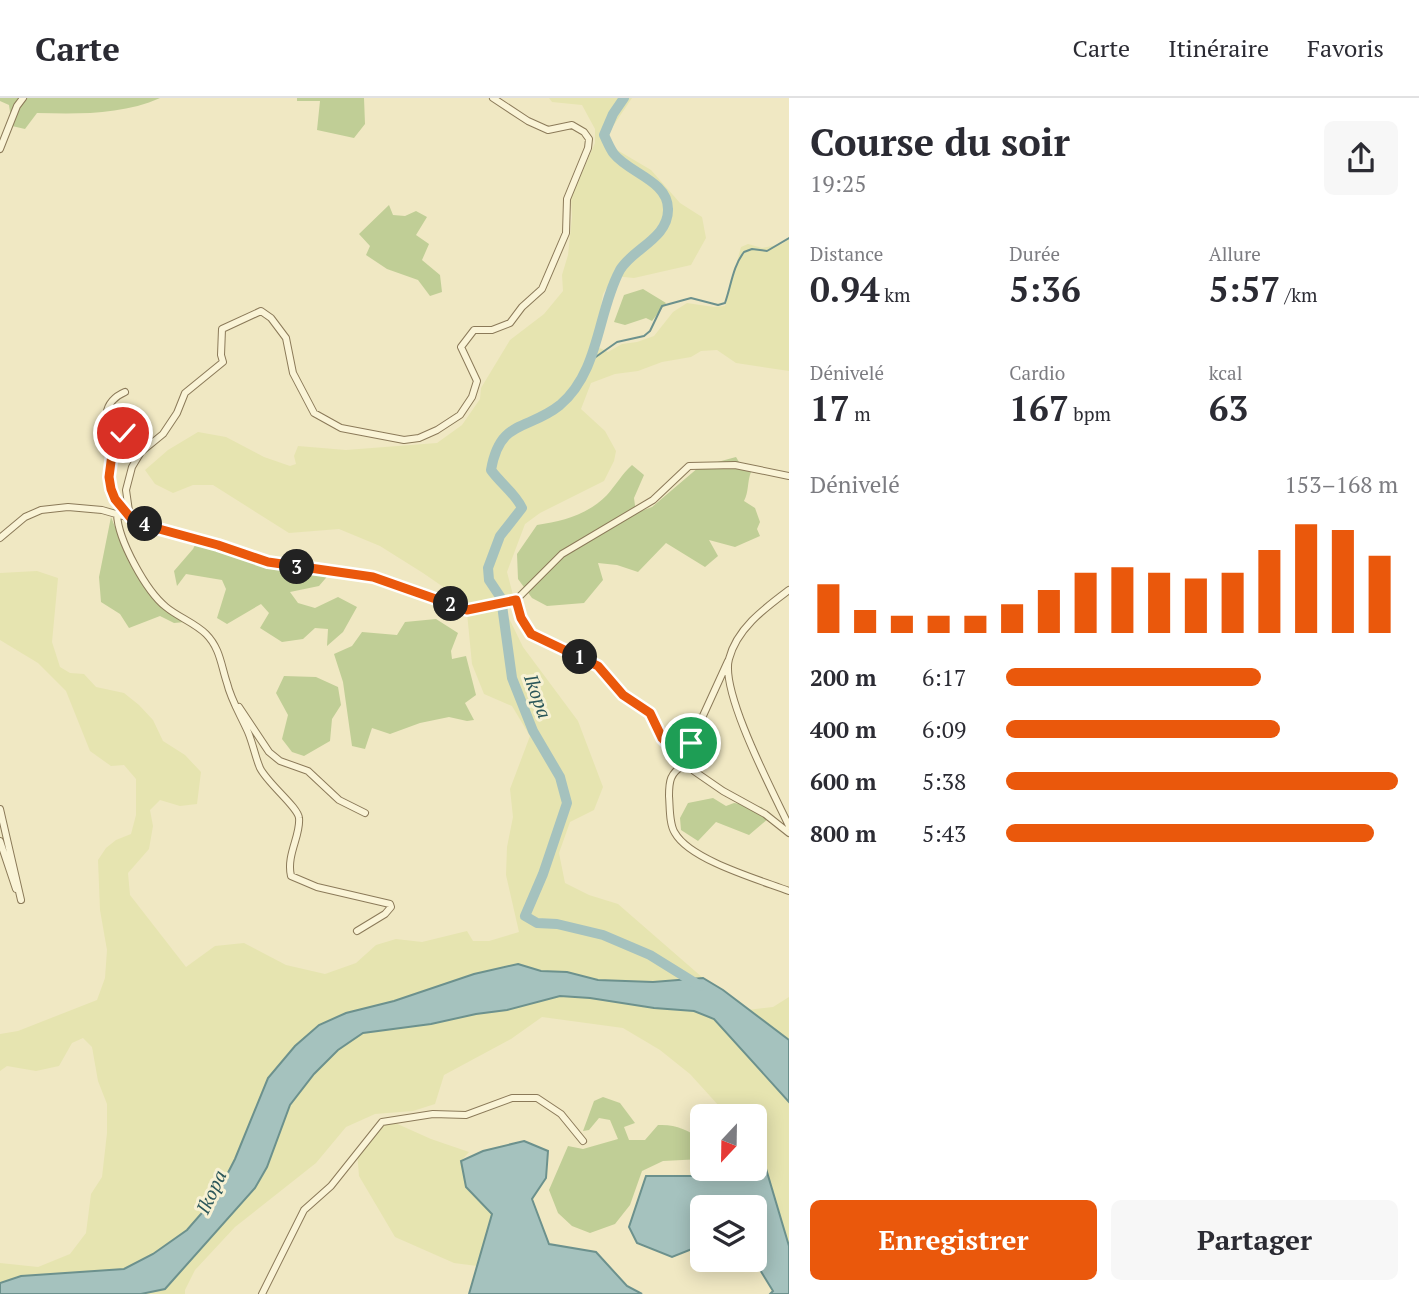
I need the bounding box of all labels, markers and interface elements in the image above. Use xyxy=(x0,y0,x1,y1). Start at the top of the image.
text: Carte xyxy=(35,27,120,70)
text: Carte xyxy=(1072,32,1130,64)
text: Itinéraire xyxy=(1168,32,1269,64)
text: Favoris xyxy=(1307,32,1384,64)
text: Course du soir xyxy=(810,117,1070,167)
button: share xyxy=(1324,121,1398,195)
text: 19:25 xyxy=(810,168,867,199)
text: Distance xyxy=(810,241,883,266)
text: Durée xyxy=(1009,241,1060,266)
text: Allure xyxy=(1209,241,1261,266)
text: 0.94 xyxy=(810,266,880,312)
text: 5:36 xyxy=(1009,266,1081,312)
text: 5:57 xyxy=(1209,266,1280,312)
text: km xyxy=(880,282,911,307)
text: /km xyxy=(1280,282,1317,307)
text: Dénivelé xyxy=(810,360,884,385)
text: Cardio xyxy=(1009,360,1065,385)
text: kcal xyxy=(1209,360,1242,385)
text: 17 xyxy=(810,385,850,431)
text: 167 xyxy=(1009,385,1069,431)
text: 63 xyxy=(1209,385,1248,431)
text: m xyxy=(850,401,871,426)
text: bpm xyxy=(1069,401,1111,426)
pin xyxy=(93,403,153,463)
icon: check xyxy=(104,414,142,452)
text: Dénivelé xyxy=(810,469,900,500)
text: 153–168 m xyxy=(1285,469,1398,500)
pin: 4 xyxy=(128,506,162,542)
text: 4 xyxy=(139,511,150,536)
pin: 3 xyxy=(280,550,314,584)
text: 3 xyxy=(291,554,302,579)
pin: 2 xyxy=(434,587,468,622)
text: 2 xyxy=(445,591,456,616)
pin: 1 xyxy=(562,640,598,674)
text: 1 xyxy=(574,644,585,669)
text: 200 m xyxy=(810,662,876,693)
text: 6:17 xyxy=(922,662,966,693)
water label: Ikopa xyxy=(519,669,558,722)
pin xyxy=(661,713,721,773)
text: 400 m xyxy=(810,714,876,745)
text: 6:09 xyxy=(922,714,966,745)
icon: arrive xyxy=(672,724,710,762)
text: 600 m xyxy=(810,766,876,797)
text: 5:38 xyxy=(922,766,966,797)
text: 800 m xyxy=(810,818,876,849)
text: 5:43 xyxy=(922,818,966,849)
north arrow xyxy=(690,1104,766,1181)
map controls xyxy=(690,1104,767,1272)
water label: Ikopa xyxy=(189,1166,232,1219)
button: layers xyxy=(690,1195,767,1272)
button: Enregistrer xyxy=(810,1200,1097,1280)
button: Partager xyxy=(1111,1200,1398,1280)

